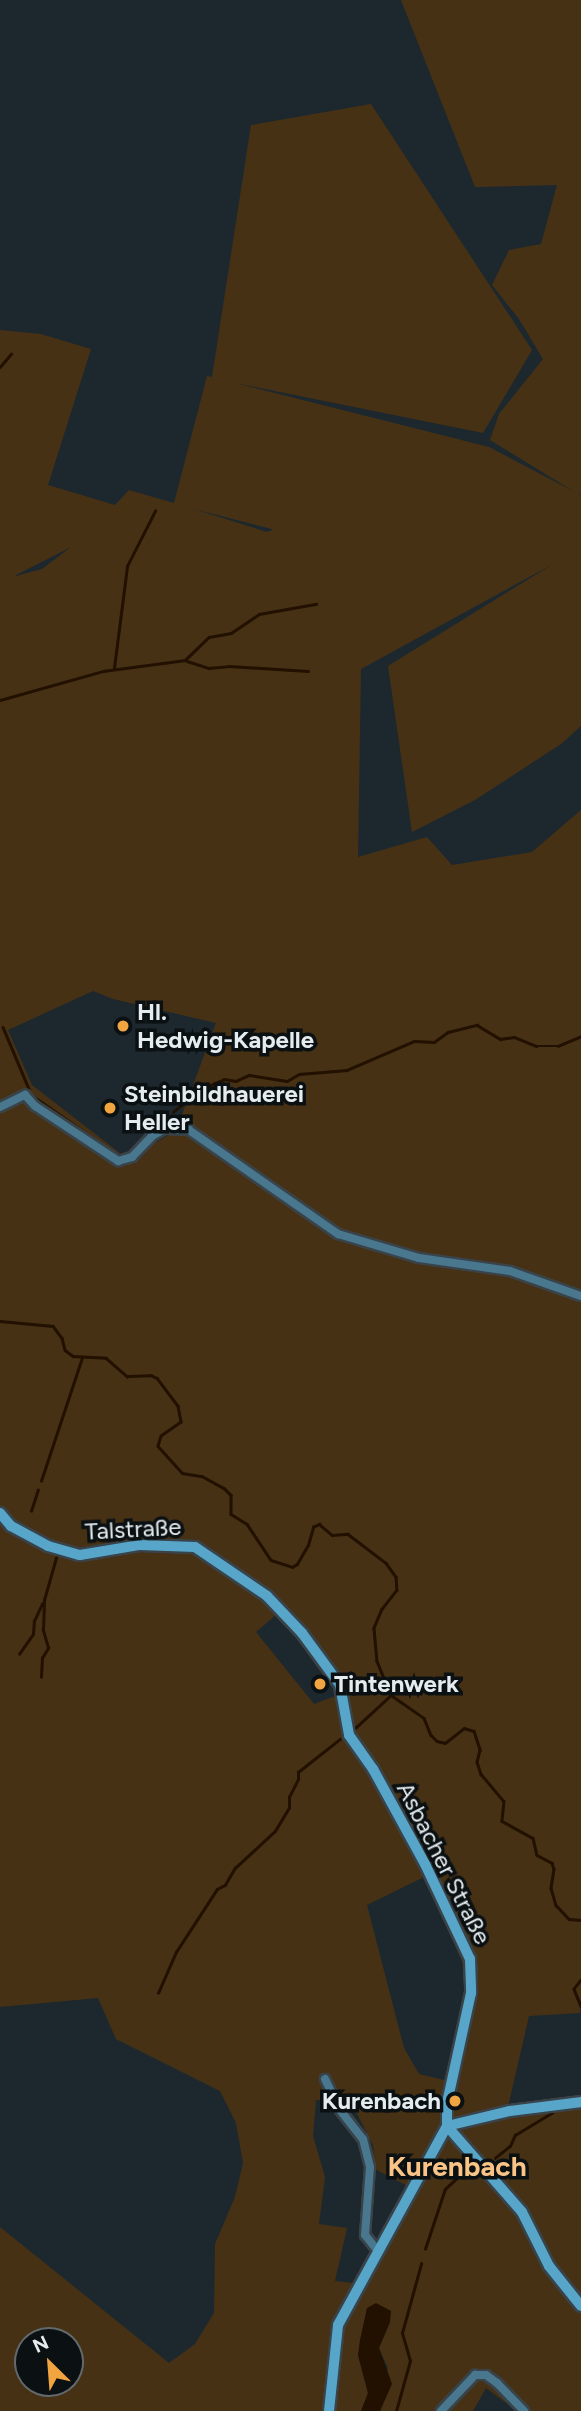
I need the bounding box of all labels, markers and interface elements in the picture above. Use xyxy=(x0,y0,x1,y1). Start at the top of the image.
place label: Hl. Hedwig-Kapelle xyxy=(137,998,314,1054)
marker: Hl. Hedwig-Kapelle xyxy=(115,1018,131,1034)
place label: Steinbildhauerei Heller xyxy=(124,1080,304,1136)
marker: Steinbildhauerei Heller xyxy=(102,1100,118,1116)
street label: Talstraße xyxy=(84,1512,182,1546)
place label: Tintenwerk xyxy=(334,1670,459,1698)
marker: Tintenwerk xyxy=(312,1676,328,1692)
street label: Asbacher Straße xyxy=(391,1777,497,1949)
place label: Kurenbach xyxy=(322,2087,441,2115)
marker: Kurenbach xyxy=(447,2093,463,2109)
district label: Kurenbach xyxy=(387,2149,527,2183)
north arrow xyxy=(14,2327,84,2397)
text: N xyxy=(29,2331,52,2358)

